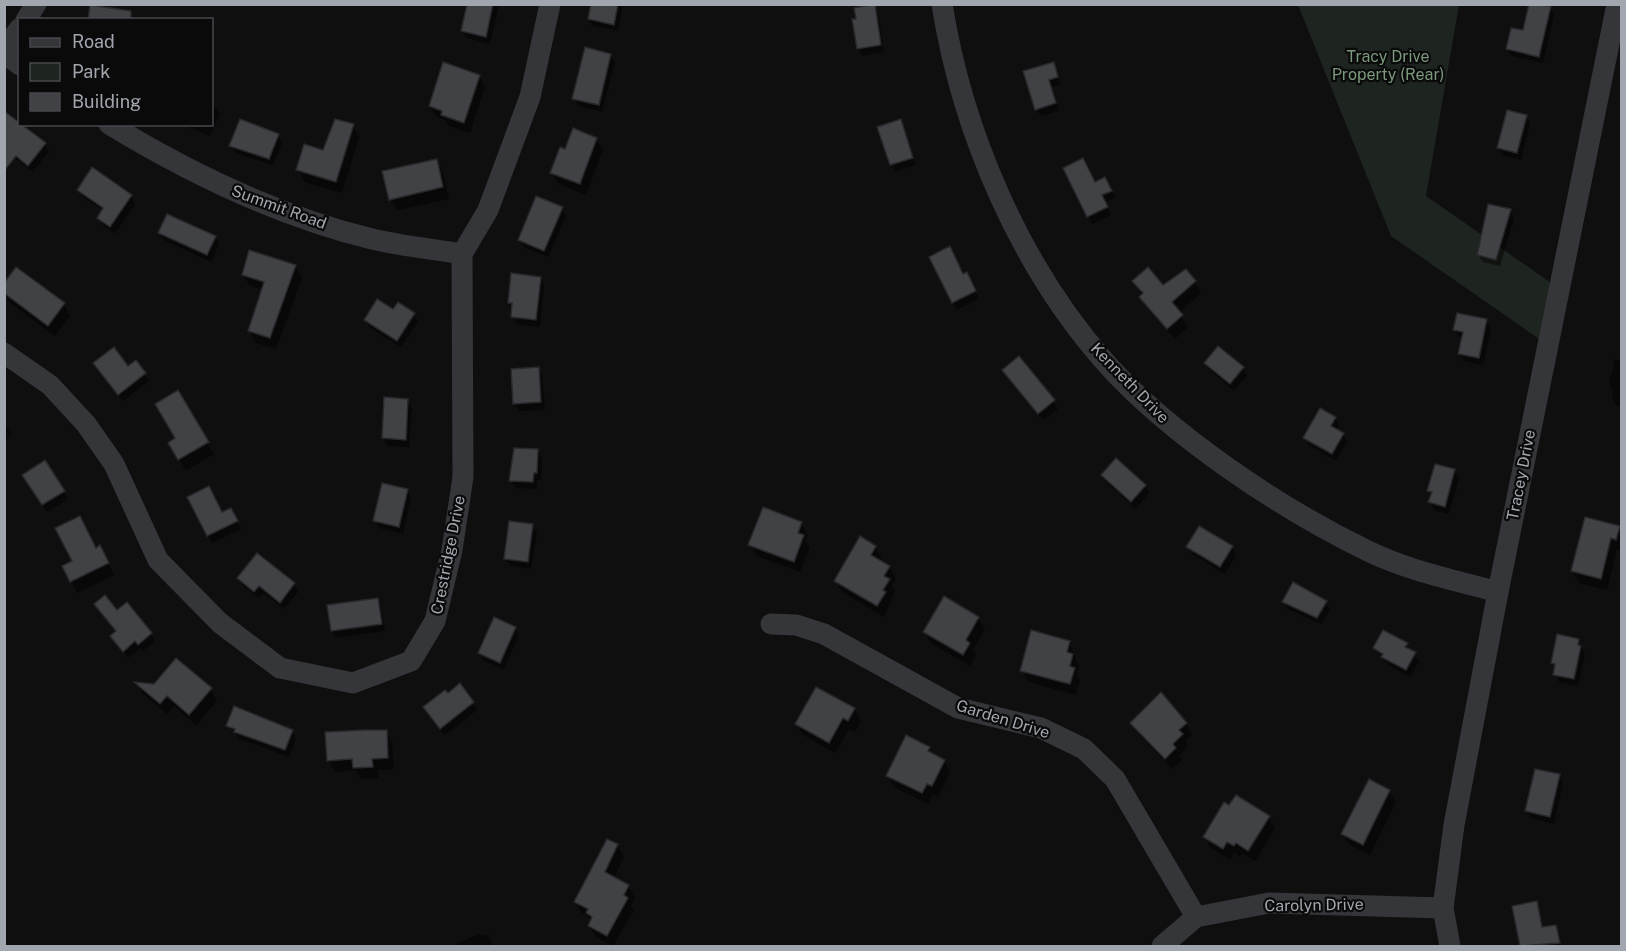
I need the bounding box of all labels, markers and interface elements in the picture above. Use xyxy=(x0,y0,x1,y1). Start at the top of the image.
legend xyxy=(18,18,213,126)
text: Road xyxy=(72,31,115,52)
park label: Tracy Drive Property (Rear) xyxy=(1332,47,1444,84)
text: Park xyxy=(72,61,110,82)
text: Building xyxy=(72,91,141,112)
street label: Summit Road xyxy=(229,181,329,233)
street label: Kenneth Drive xyxy=(1087,339,1173,427)
street label: Tracey Drive xyxy=(1503,428,1539,522)
street label: Crestridge Drive xyxy=(427,494,469,616)
street label: Garden Drive xyxy=(954,696,1052,742)
street label: Carolyn Drive xyxy=(1264,895,1364,915)

